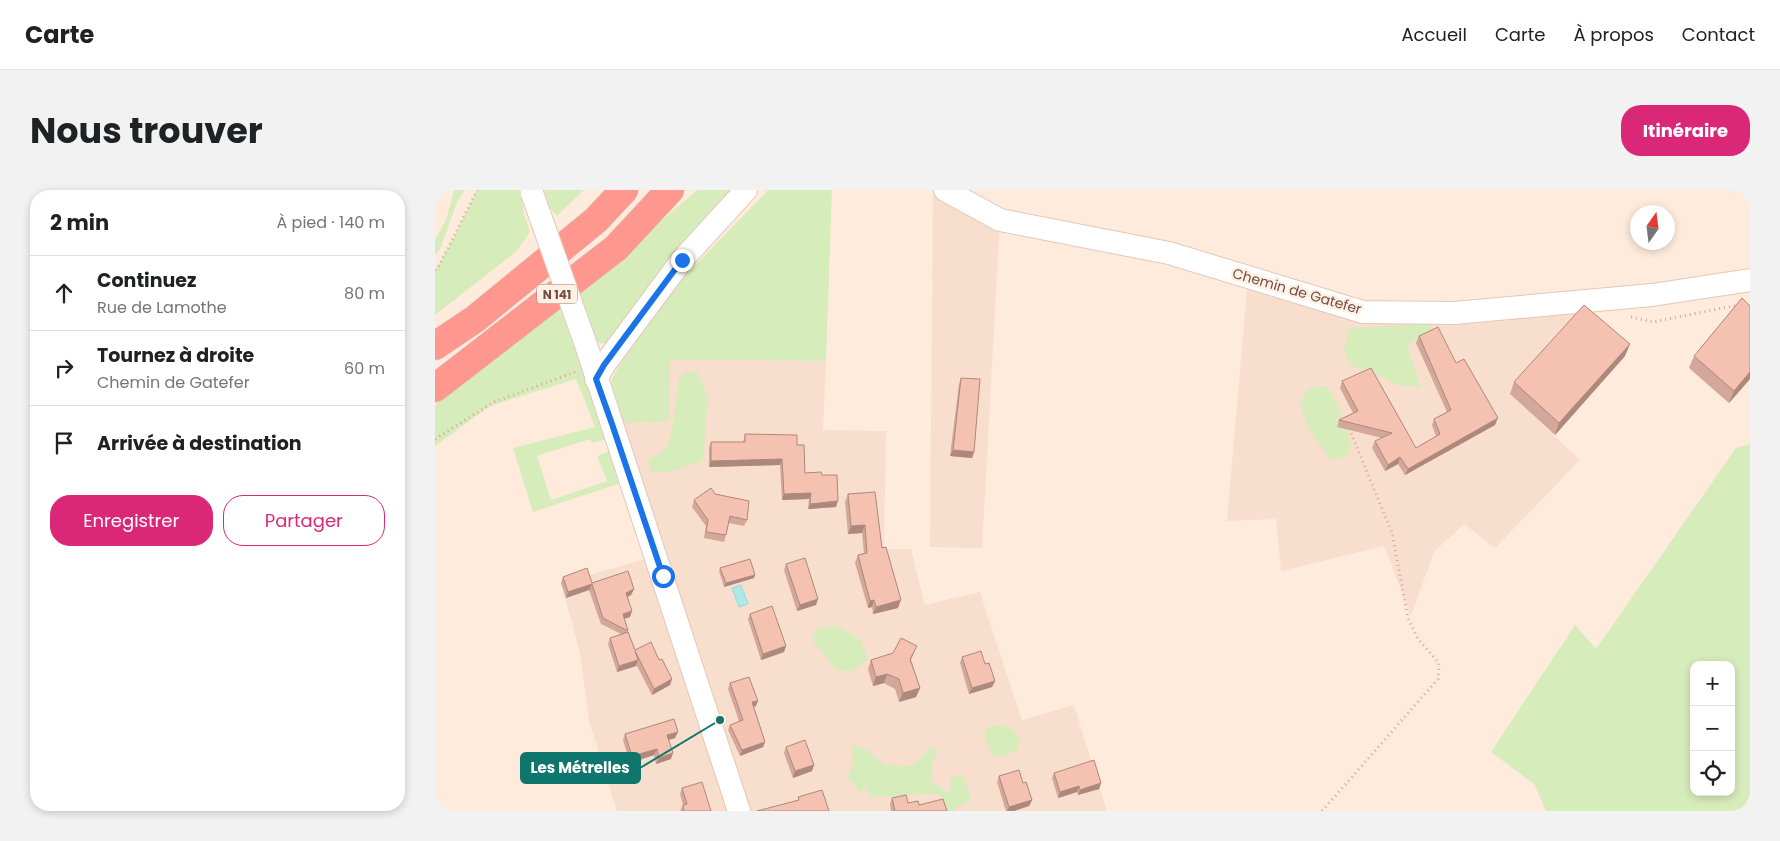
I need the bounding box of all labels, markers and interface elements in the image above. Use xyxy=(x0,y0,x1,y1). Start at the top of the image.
text: Carte xyxy=(25,18,94,51)
text: Accueil xyxy=(1401,22,1467,47)
text: Carte xyxy=(1495,22,1545,47)
text: À propos xyxy=(1573,22,1654,47)
text: Contact xyxy=(1682,22,1755,47)
button: Itinéraire xyxy=(1621,105,1750,156)
text: Nous trouver xyxy=(30,106,263,155)
north arrow xyxy=(1630,205,1675,250)
text: 2 min xyxy=(50,208,109,237)
text: À pied · 140 m xyxy=(277,211,385,234)
route end xyxy=(671,249,694,272)
street label: Chemin de Gatefer xyxy=(1230,263,1364,319)
text: Continuez xyxy=(97,267,196,294)
icon: ahead xyxy=(50,279,78,307)
text: 80 m xyxy=(344,282,385,305)
road number: N 141 xyxy=(537,285,577,304)
text: Rue de Lamothe xyxy=(97,296,227,319)
text: Tournez à droite xyxy=(97,342,254,369)
icon: right xyxy=(50,354,78,382)
text: 60 m xyxy=(344,357,385,380)
text: Chemin de Gatefer xyxy=(97,371,250,394)
icon: arrive xyxy=(50,429,78,457)
text: Arrivée à destination xyxy=(97,430,302,457)
button: Enregistrer xyxy=(50,495,213,546)
button: Partager xyxy=(223,495,385,546)
route start xyxy=(652,565,675,588)
map controls xyxy=(1690,661,1735,796)
button: + xyxy=(1690,661,1735,706)
button: − xyxy=(1690,706,1735,751)
button: locate xyxy=(1690,751,1735,796)
callout: Les Métrelles xyxy=(521,753,640,783)
text: Les Métrelles xyxy=(530,757,630,778)

